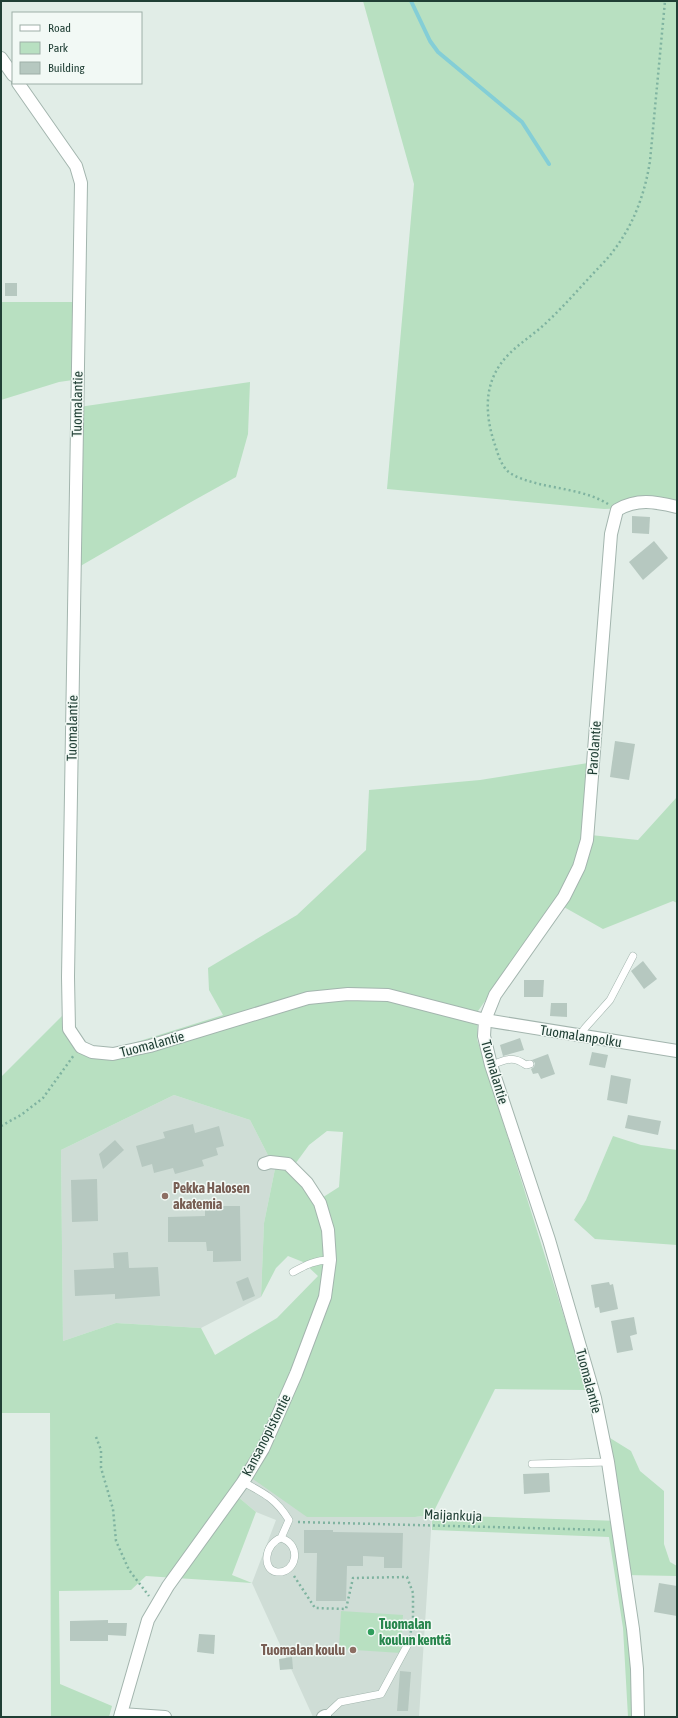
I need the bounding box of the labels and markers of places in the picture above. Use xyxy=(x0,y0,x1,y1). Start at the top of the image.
place label: Pekka Halosen akatemia xyxy=(173,1180,250,1212)
marker: Pekka Halosen akatemia xyxy=(160,1191,170,1201)
place label: Tuomalan koulun kenttä xyxy=(379,1616,451,1648)
marker: Tuomalan koulun kenttä xyxy=(366,1627,376,1637)
place label: Tuomalan koulu xyxy=(261,1642,345,1658)
marker: Tuomalan koulu xyxy=(348,1645,358,1655)

